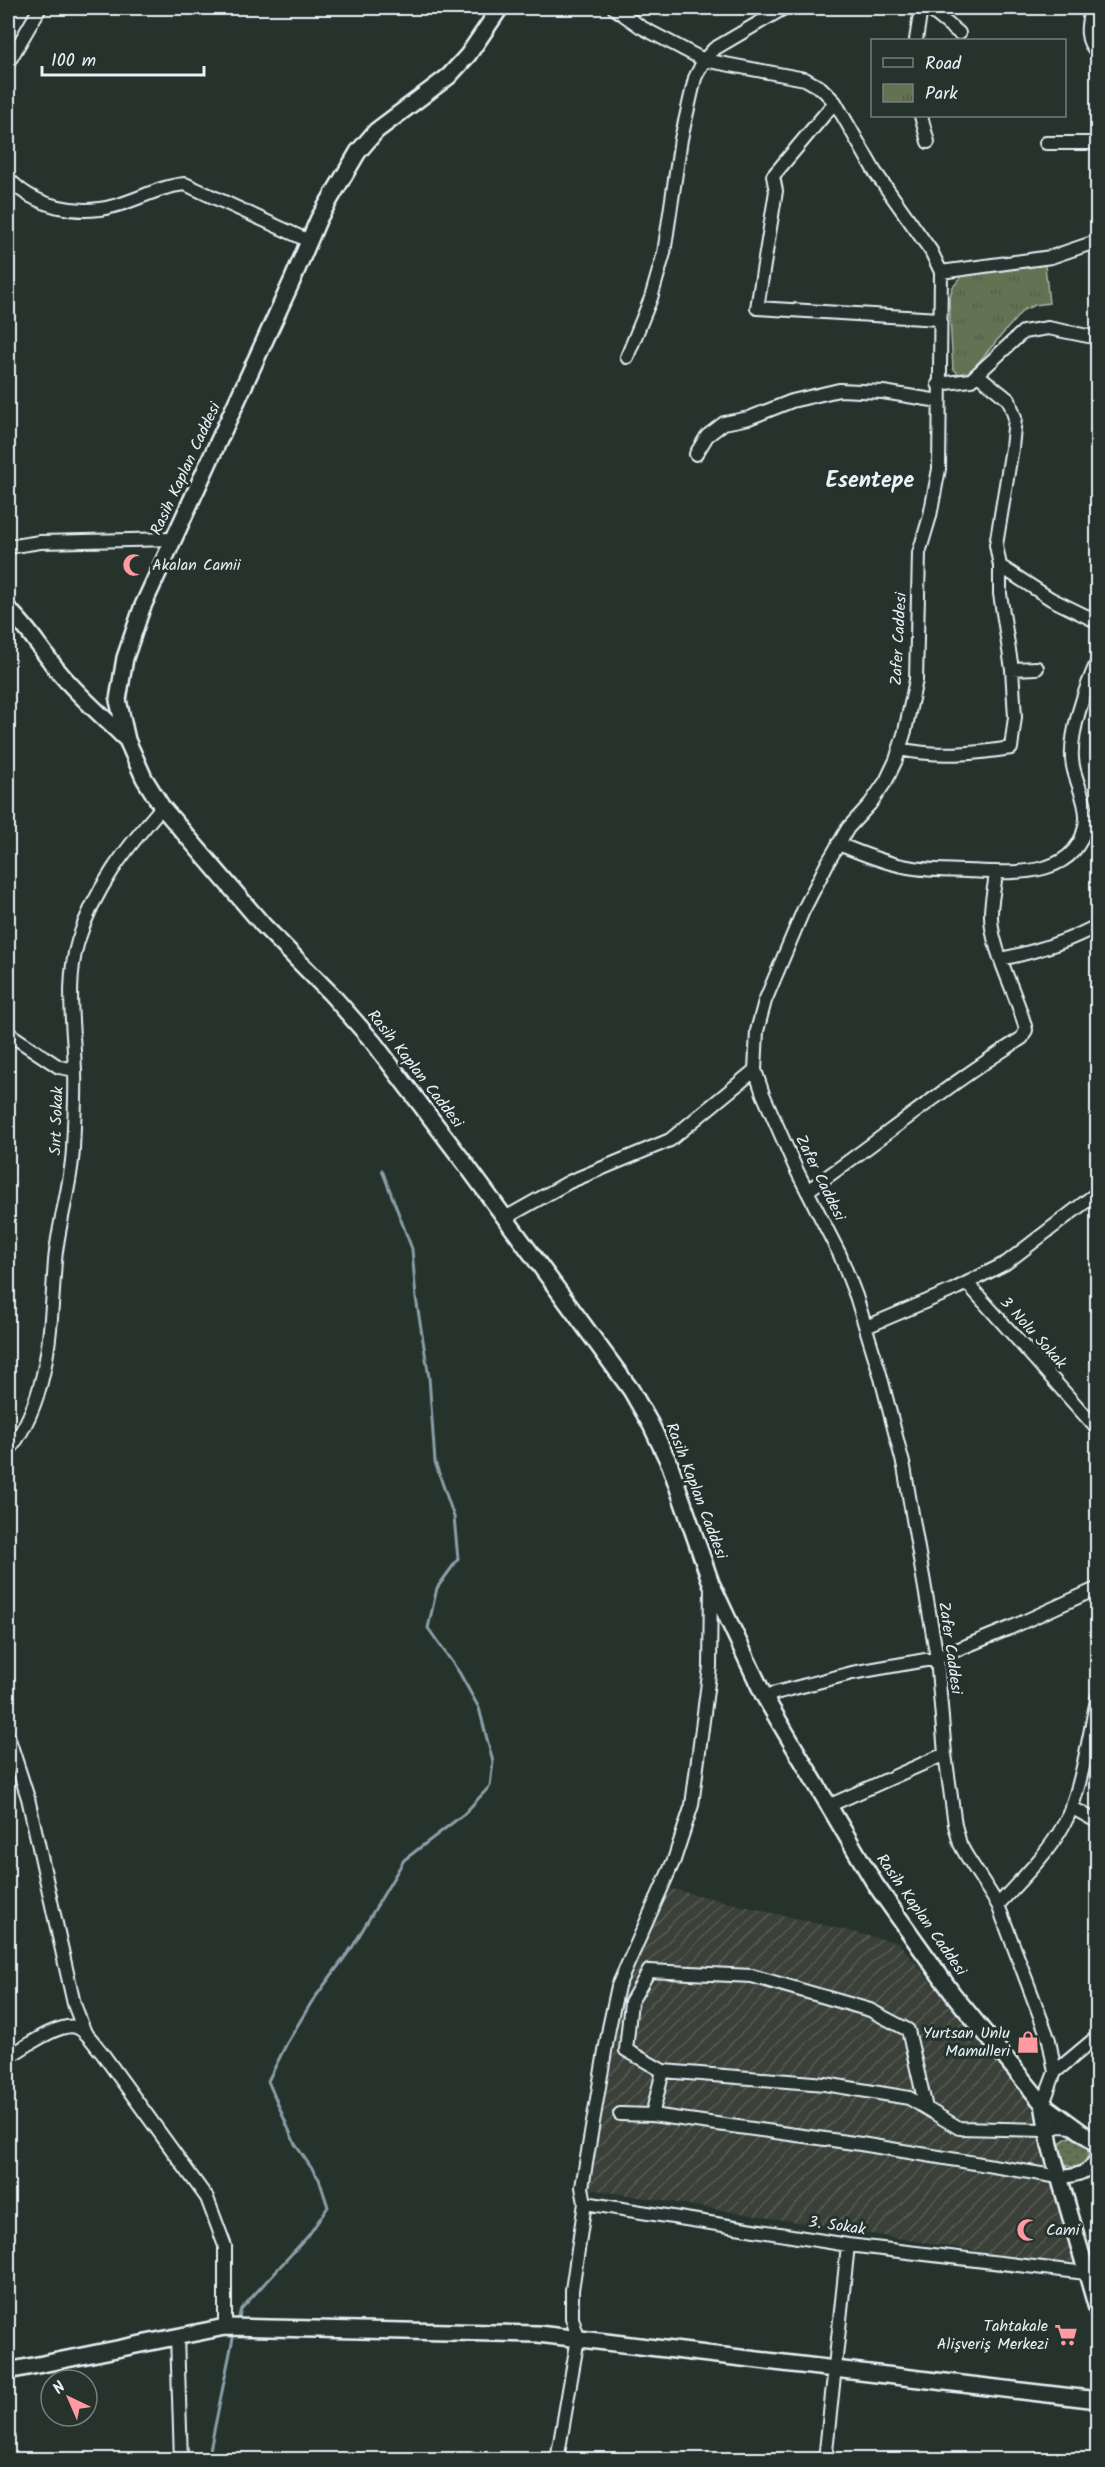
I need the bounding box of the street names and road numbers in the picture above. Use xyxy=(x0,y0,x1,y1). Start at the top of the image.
street label: Rasih Kaplan Caddesi xyxy=(144,397,228,540)
street label: Zafer Caddesi xyxy=(884,591,914,686)
street label: Rasih Kaplan Caddesi xyxy=(361,1004,470,1134)
street label: Sırt Sokak xyxy=(43,1086,71,1156)
street label: Zafer Caddesi xyxy=(788,1131,852,1226)
street label: 3 Nolu Sokak xyxy=(994,1291,1073,1375)
street label: Rasih Kaplan Caddesi xyxy=(658,1419,734,1564)
street label: Zafer Caddesi xyxy=(931,1600,969,1697)
street label: Rasih Kaplan Caddesi xyxy=(869,1849,973,1982)
street label: 3. Sokak xyxy=(807,2210,868,2242)

